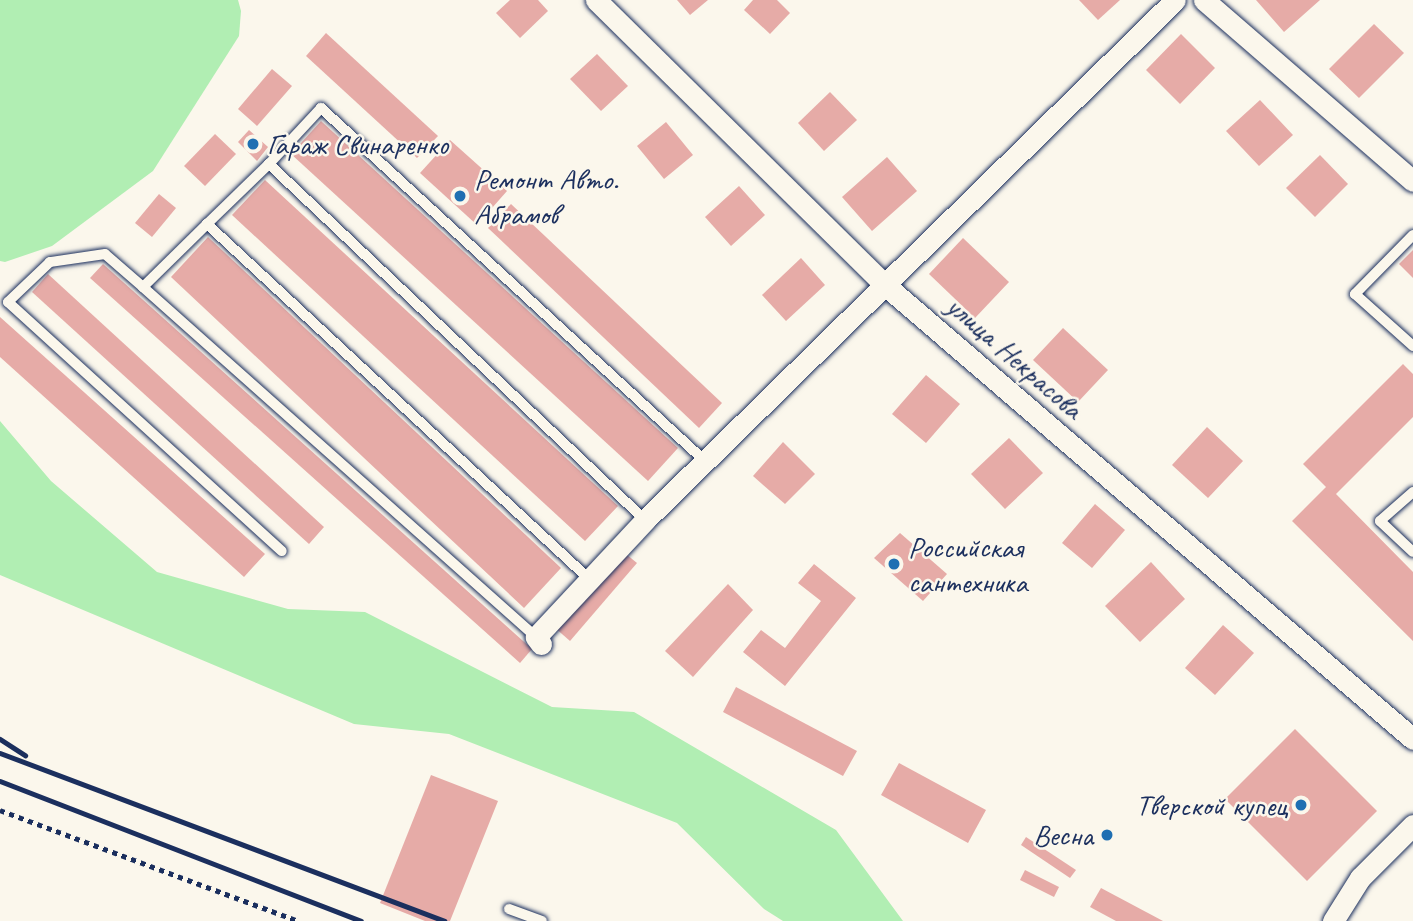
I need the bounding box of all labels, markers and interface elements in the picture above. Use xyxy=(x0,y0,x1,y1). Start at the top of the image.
place label: Гараж Свинаренко xyxy=(267,126,445,162)
marker: Гараж Свинаренко xyxy=(245,136,261,152)
place label: Ремонт Авто. Абрамов xyxy=(474,161,618,232)
marker: Ремонт Авто. Абрамов xyxy=(452,188,468,204)
street label: улица Некрасова xyxy=(939,288,1091,426)
place label: Российская сантехника xyxy=(908,529,1027,600)
marker: Российская сантехника xyxy=(886,556,902,572)
place label: Тверской купец xyxy=(1136,787,1287,823)
marker: Тверской купец xyxy=(1293,797,1309,813)
place label: Весна xyxy=(1033,817,1093,853)
marker: Весна xyxy=(1099,827,1115,843)

